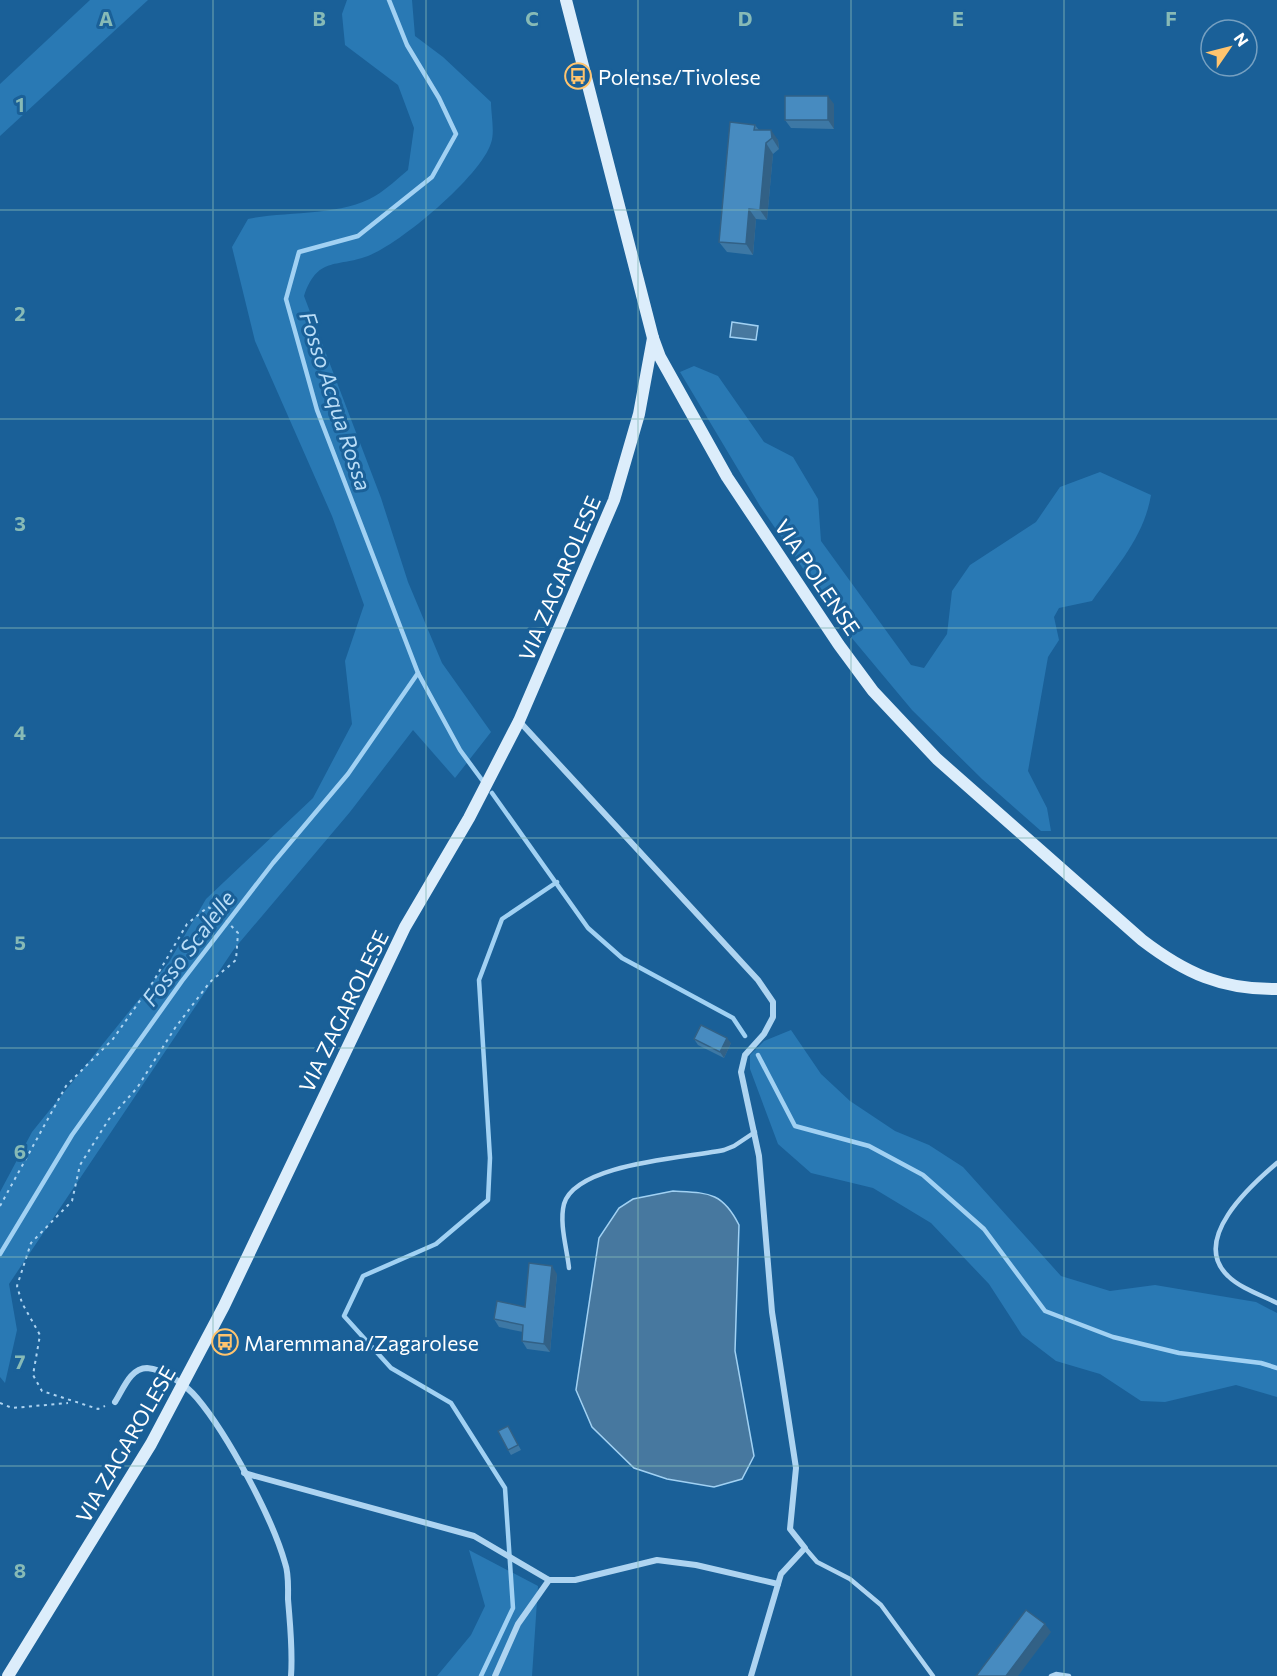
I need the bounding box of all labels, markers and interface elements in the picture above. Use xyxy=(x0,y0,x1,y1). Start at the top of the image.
text: A xyxy=(99,6,113,30)
text: B xyxy=(312,6,326,30)
text: C xyxy=(525,6,539,30)
text: D xyxy=(738,6,752,30)
text: E xyxy=(952,6,964,30)
text: F xyxy=(1165,6,1177,30)
north arrow xyxy=(1199,18,1259,78)
text: N xyxy=(1230,29,1253,49)
bus stop icon: Polense/Tivolese xyxy=(563,61,593,91)
place label: Polense/Tivolese xyxy=(598,64,761,89)
text: 1 xyxy=(15,92,25,116)
text: 2 xyxy=(14,301,26,325)
water label: Fosso Acqua Rossa xyxy=(294,308,378,494)
street label: VIA ZAGAROLESE xyxy=(513,492,605,664)
text: 3 xyxy=(14,511,26,535)
street label: VIA POLENSE xyxy=(770,514,866,640)
text: 4 xyxy=(14,720,26,744)
water label: Fosso Scalelle xyxy=(136,885,240,1011)
street label: VIA ZAGAROLESE xyxy=(293,926,393,1096)
text: 5 xyxy=(14,930,26,954)
text: 6 xyxy=(14,1139,26,1163)
bus stop icon: Maremmana/Zagarolese xyxy=(210,1327,240,1357)
place label: Maremmana/Zagarolese xyxy=(244,1330,479,1355)
text: 7 xyxy=(15,1349,26,1373)
street label: VIA ZAGAROLESE xyxy=(70,1361,180,1527)
text: 8 xyxy=(14,1558,26,1582)

